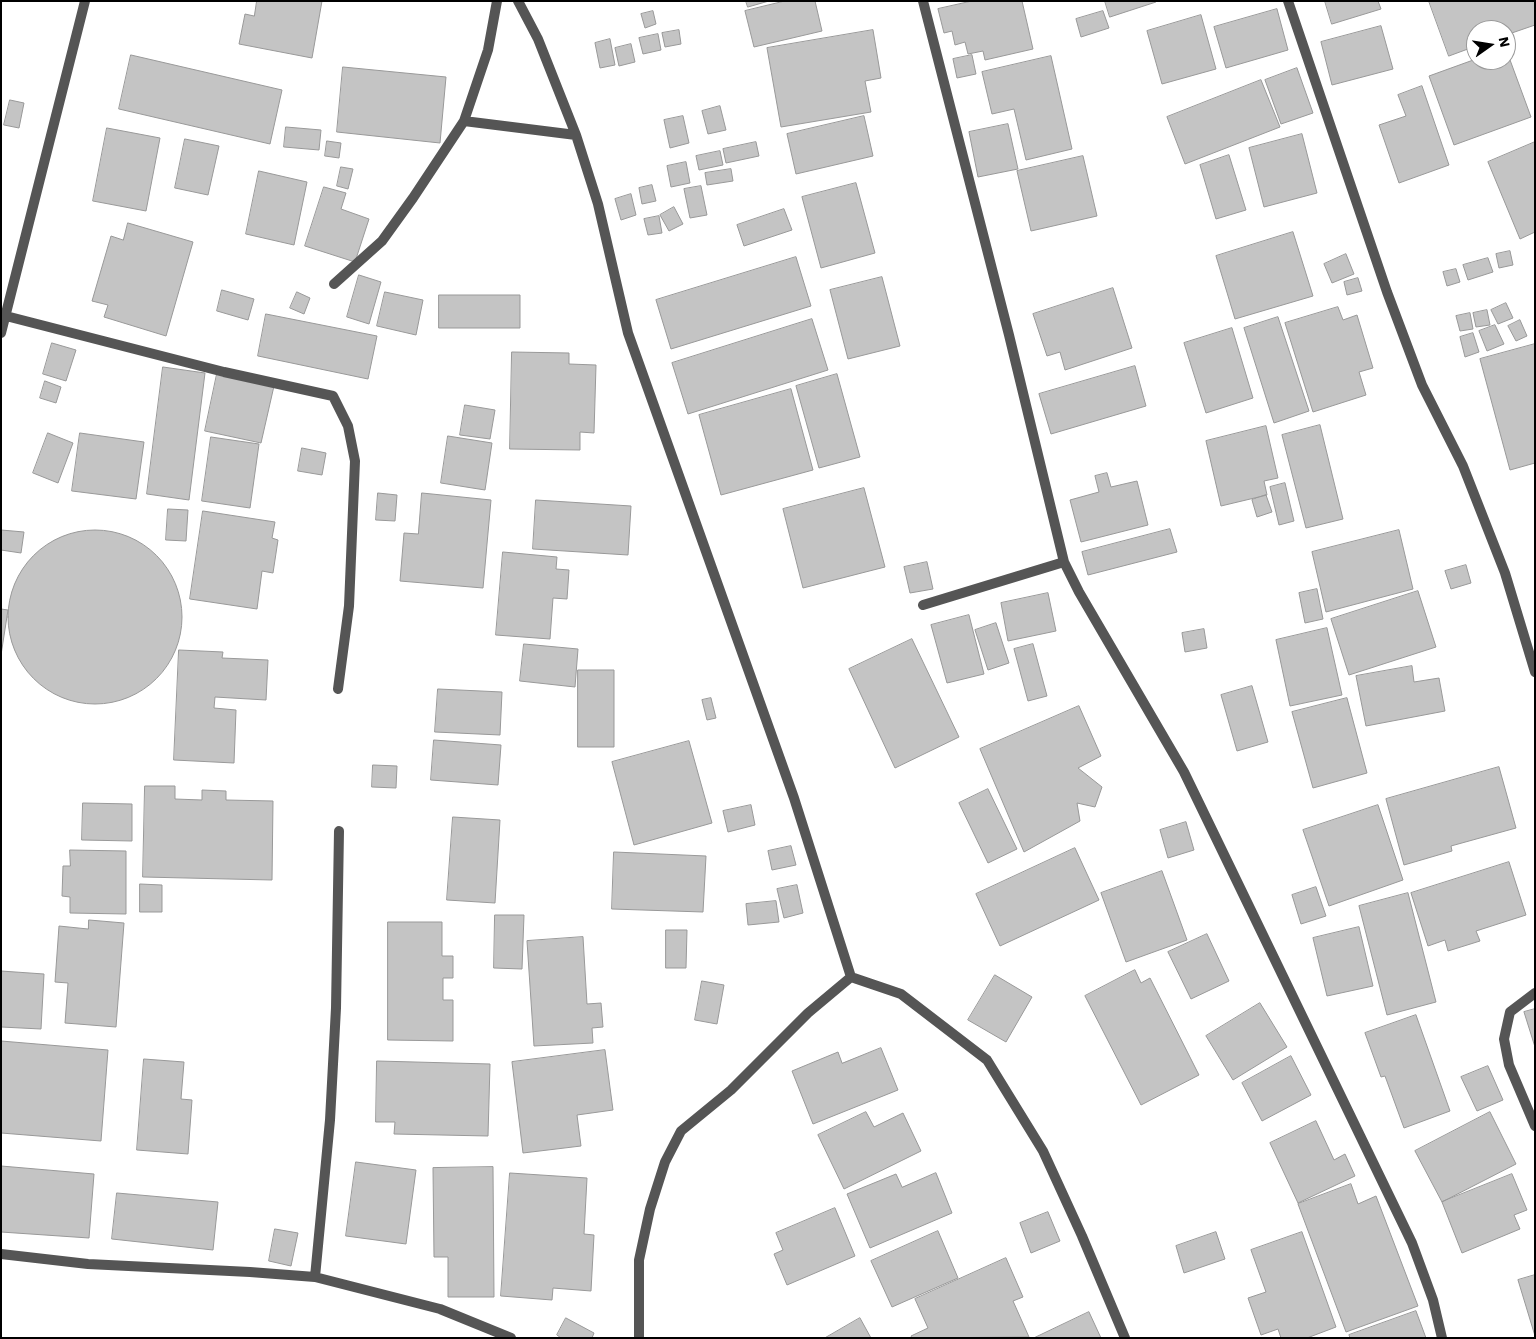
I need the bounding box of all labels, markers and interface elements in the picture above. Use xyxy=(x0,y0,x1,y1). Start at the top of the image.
north arrow xyxy=(1466,20,1516,70)
text: N xyxy=(1496,35,1514,49)

